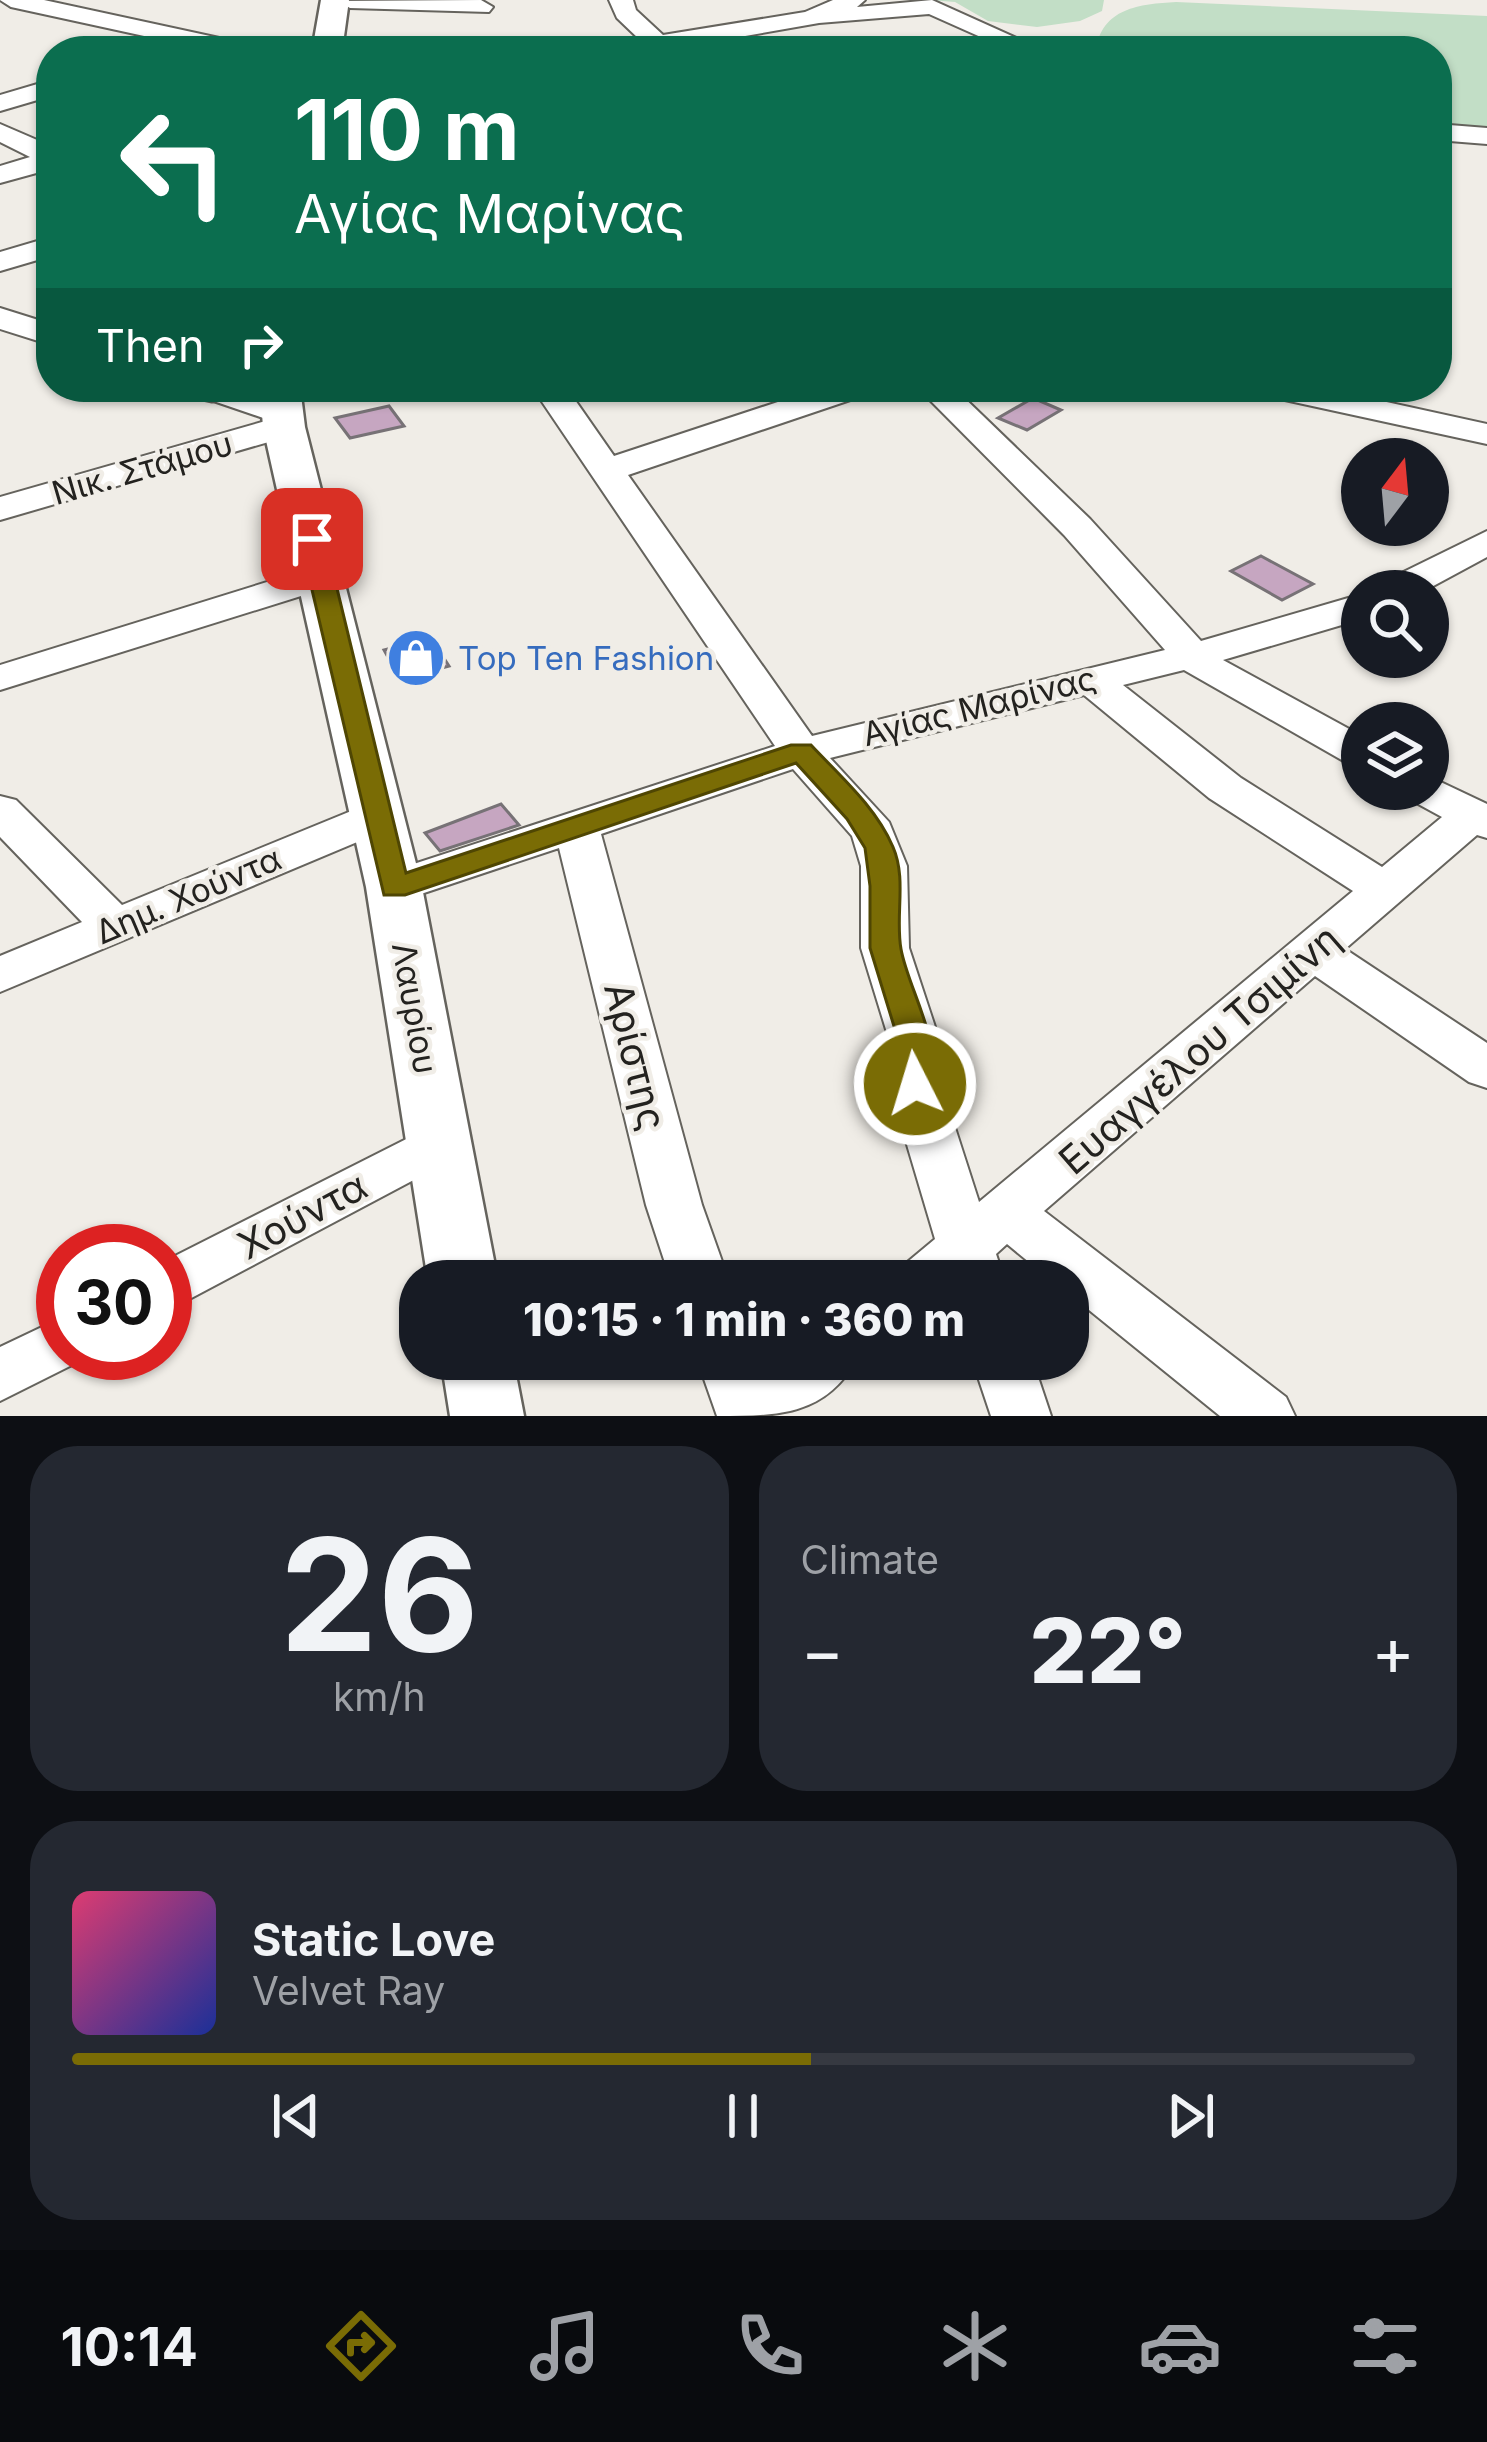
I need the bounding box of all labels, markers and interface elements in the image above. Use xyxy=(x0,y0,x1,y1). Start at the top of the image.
text: 110 m xyxy=(294,79,520,180)
icon: left xyxy=(96,84,252,240)
text: Αγίας Μαρίνας xyxy=(294,181,685,246)
icon: right xyxy=(228,312,294,378)
text: Then xyxy=(96,318,204,373)
street label: Νικ. Στάμου xyxy=(47,423,237,513)
north arrow xyxy=(1341,438,1449,546)
map controls xyxy=(1341,438,1449,810)
pin xyxy=(261,488,363,590)
icon: arrive xyxy=(279,506,345,572)
button: search xyxy=(1341,570,1449,678)
shop icon: Top Ten Fashion xyxy=(385,627,447,689)
place label: Top Ten Fashion xyxy=(458,638,714,678)
street label: Αγίας Μαρίνας xyxy=(858,658,1100,754)
button: layers xyxy=(1341,702,1449,810)
street label: Δημ. Χούντα xyxy=(89,838,287,952)
street label: Ευαγγέλου Τσιμίνη xyxy=(1049,914,1349,1184)
street label: Λαυρίου xyxy=(384,939,446,1077)
street label: Αρίστης xyxy=(595,977,677,1135)
position arrow xyxy=(852,1021,978,1147)
street label: Χούντα xyxy=(230,1162,374,1268)
speed limit sign: 30 xyxy=(36,1224,192,1380)
text: 10:15 · 1 min · 360 m xyxy=(523,1292,965,1347)
text: 26 xyxy=(279,1500,479,1689)
text: Climate xyxy=(801,1536,939,1583)
text: 22° xyxy=(1030,1596,1186,1705)
text: − xyxy=(801,1611,844,1691)
text: + xyxy=(1371,1611,1415,1691)
text: km/h xyxy=(333,1673,426,1720)
text: Static Love xyxy=(252,1912,495,1967)
text: Velvet Ray xyxy=(252,1967,445,2014)
icon: previous xyxy=(263,2083,329,2149)
icon: pause xyxy=(710,2083,776,2149)
icon: next xyxy=(1158,2083,1224,2149)
icon: directions xyxy=(319,2304,403,2388)
icon: music xyxy=(523,2304,607,2388)
icon: phone xyxy=(728,2304,812,2388)
icon: climate xyxy=(933,2304,1017,2388)
icon: car xyxy=(1138,2304,1222,2388)
icon: filters xyxy=(1343,2304,1427,2388)
text: 10:14 xyxy=(60,2314,198,2379)

